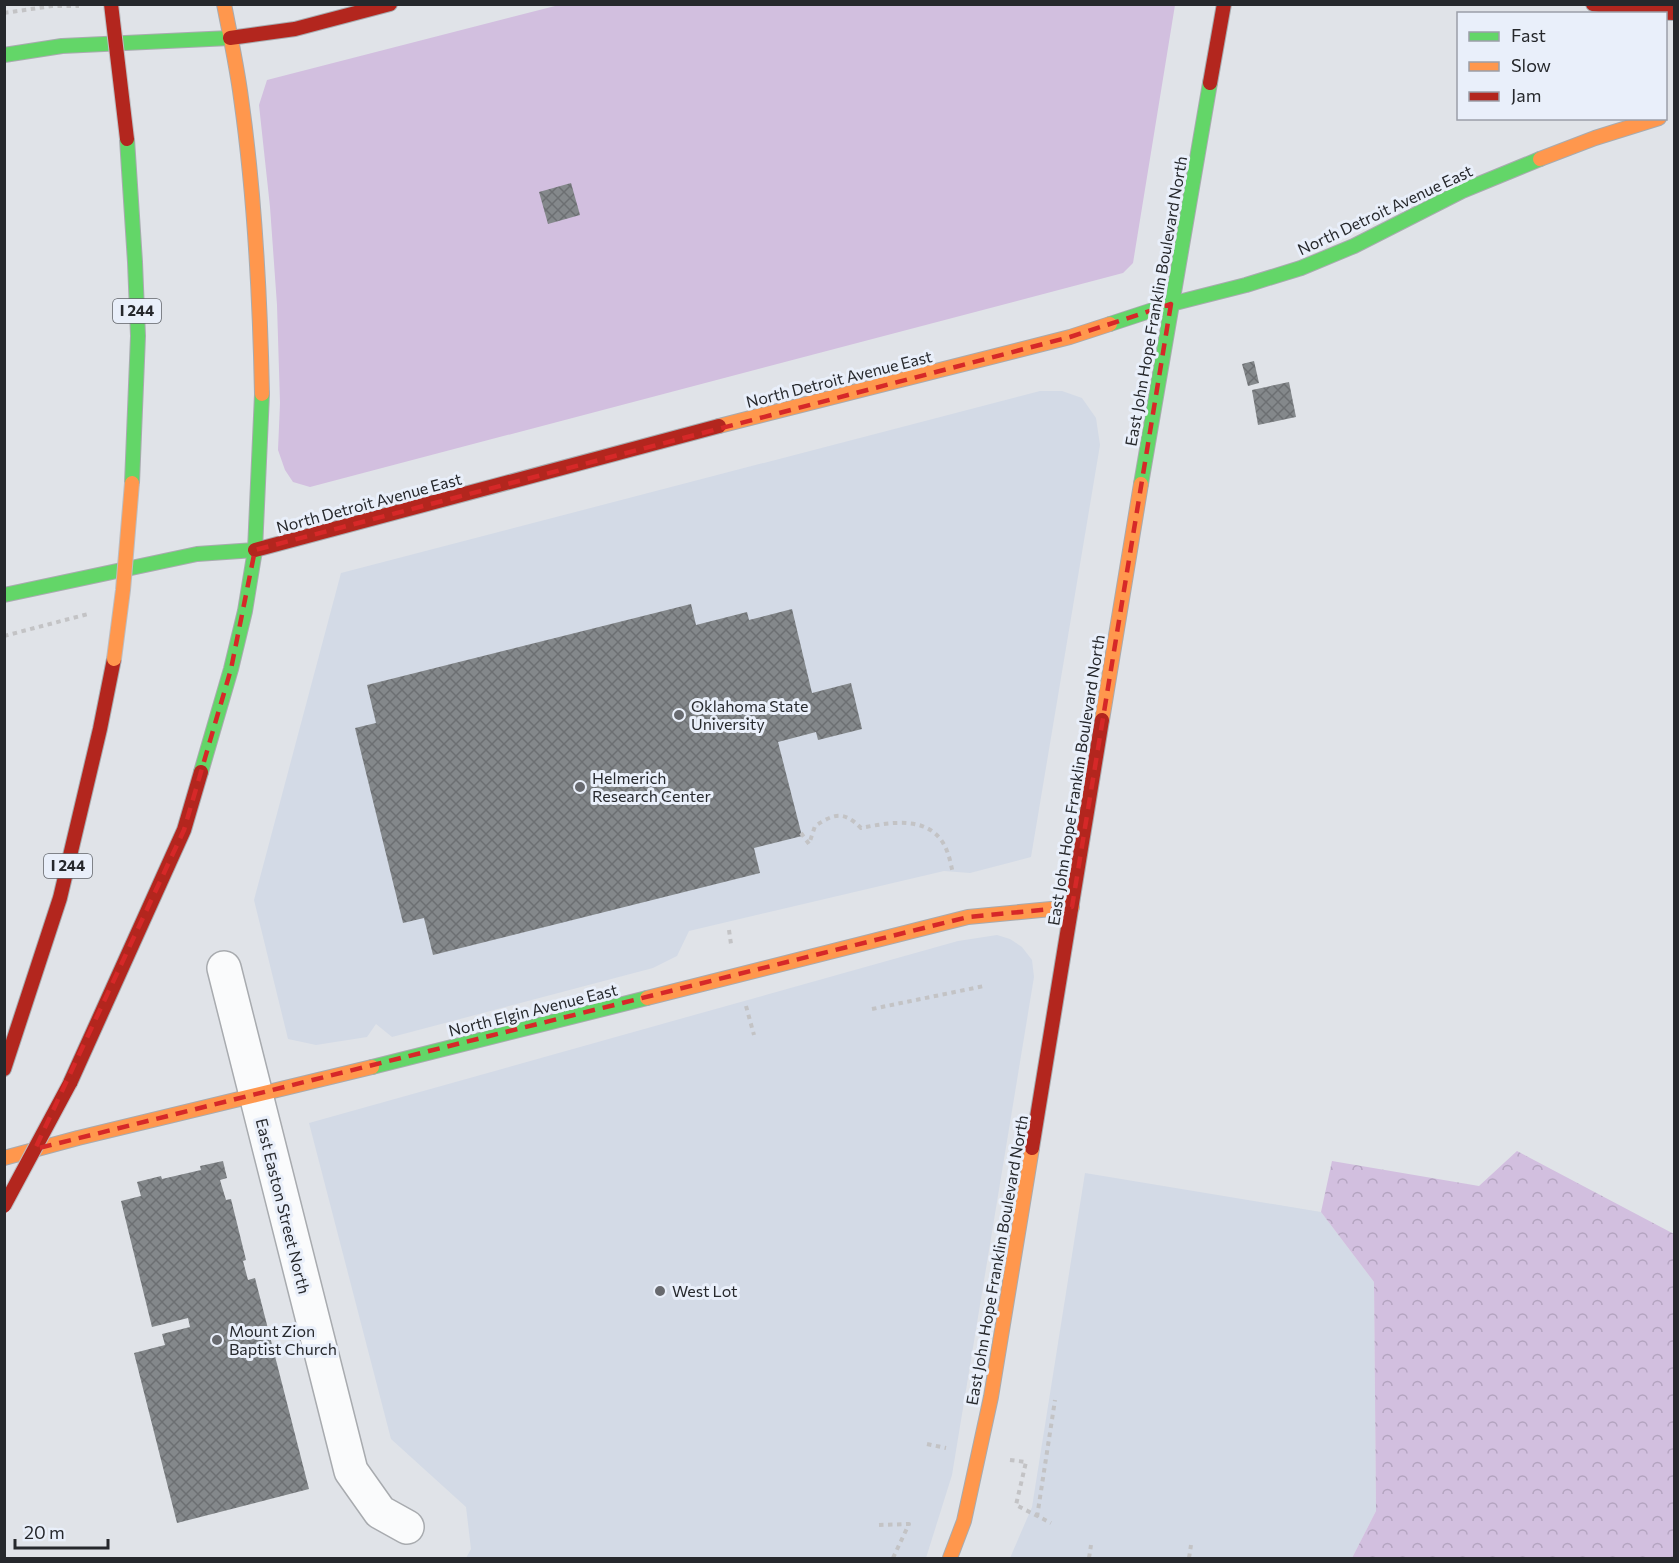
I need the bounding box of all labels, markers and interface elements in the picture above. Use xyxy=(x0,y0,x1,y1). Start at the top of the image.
legend xyxy=(1457,12,1667,120)
text: Fast xyxy=(1511,24,1546,46)
text: Slow xyxy=(1511,54,1551,76)
text: Jam xyxy=(1511,84,1541,106)
street label: East John Hope Franklin Boulevard North xyxy=(1121,154,1190,448)
street label: North Detroit Avenue East xyxy=(1294,160,1476,259)
road number: I 244 xyxy=(113,299,161,323)
street label: North Detroit Avenue East xyxy=(744,346,934,411)
street label: North Detroit Avenue East xyxy=(274,469,464,536)
street label: East John Hope Franklin Boulevard North xyxy=(1043,633,1108,927)
place label: Oklahoma State University xyxy=(691,696,808,733)
marker: Oklahoma State University xyxy=(672,708,686,722)
place label: Helmerich Research Center xyxy=(592,768,711,805)
marker: Helmerich Research Center xyxy=(573,780,587,794)
road number: I 244 xyxy=(44,854,92,878)
street label: North Elgin Avenue East xyxy=(446,979,620,1040)
street label: East John Hope Franklin Boulevard North xyxy=(962,1113,1031,1407)
street label: East Easton Street North xyxy=(252,1116,314,1296)
place label: West Lot xyxy=(672,1281,738,1300)
marker: West Lot xyxy=(653,1284,667,1298)
place label: Mount Zion Baptist Church xyxy=(229,1321,337,1358)
marker: Mount Zion Baptist Church xyxy=(210,1333,224,1347)
scale bar xyxy=(15,1512,108,1550)
text: 20 m xyxy=(24,1521,65,1543)

